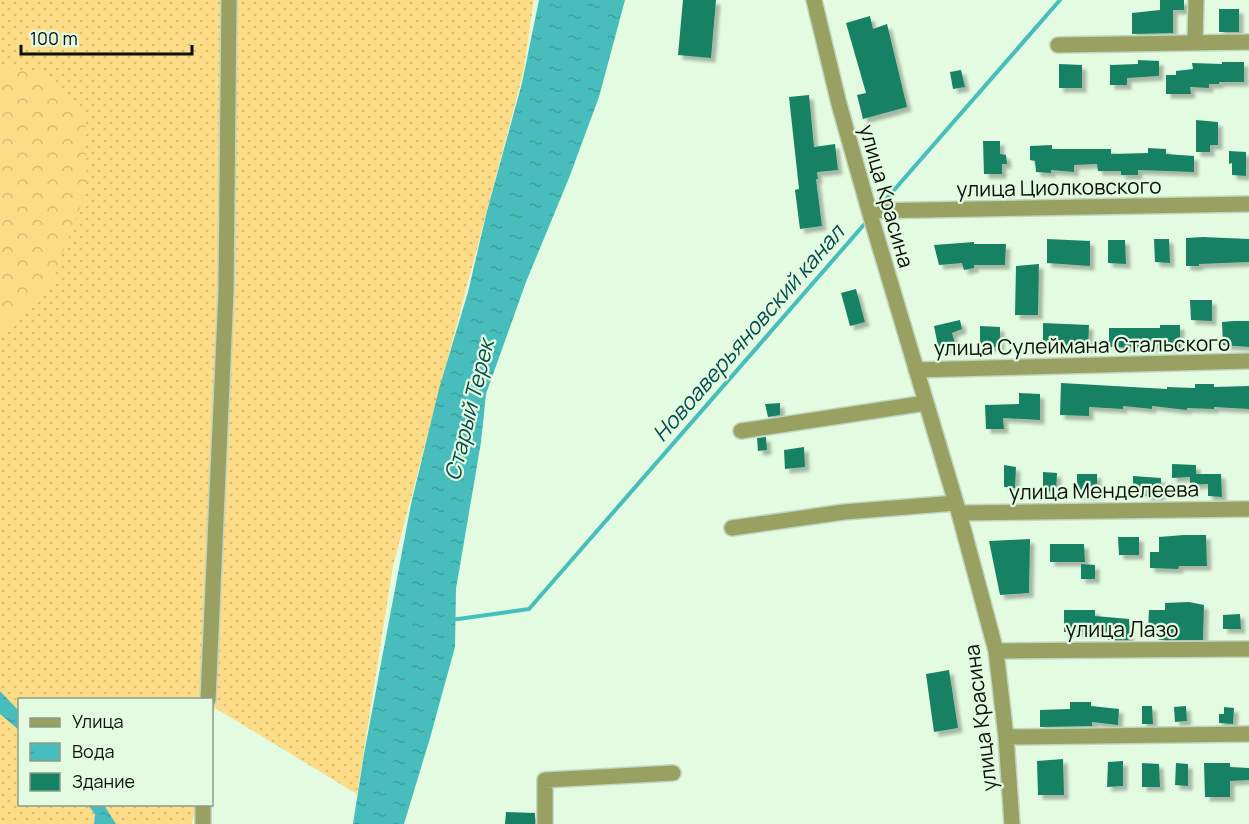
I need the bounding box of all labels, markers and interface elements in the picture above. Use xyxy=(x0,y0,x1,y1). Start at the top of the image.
scale bar xyxy=(21,18,192,56)
text: 100 m xyxy=(30,26,78,50)
street label: улица Красина xyxy=(853,121,921,271)
street label: улица Циолковского xyxy=(956,171,1162,203)
water label: Новоаверьяновский канал xyxy=(645,216,852,448)
street label: улица Сулеймана Стальского xyxy=(934,328,1230,362)
water label: Старый Терек xyxy=(437,333,502,484)
street label: улица Менделеева xyxy=(1009,474,1199,506)
street label: улица Лазо xyxy=(1066,615,1178,643)
street label: улица Красина xyxy=(957,643,1003,793)
legend xyxy=(18,698,213,806)
text: Улица xyxy=(72,709,124,733)
text: Вода xyxy=(72,739,114,763)
text: Здание xyxy=(72,769,135,793)

